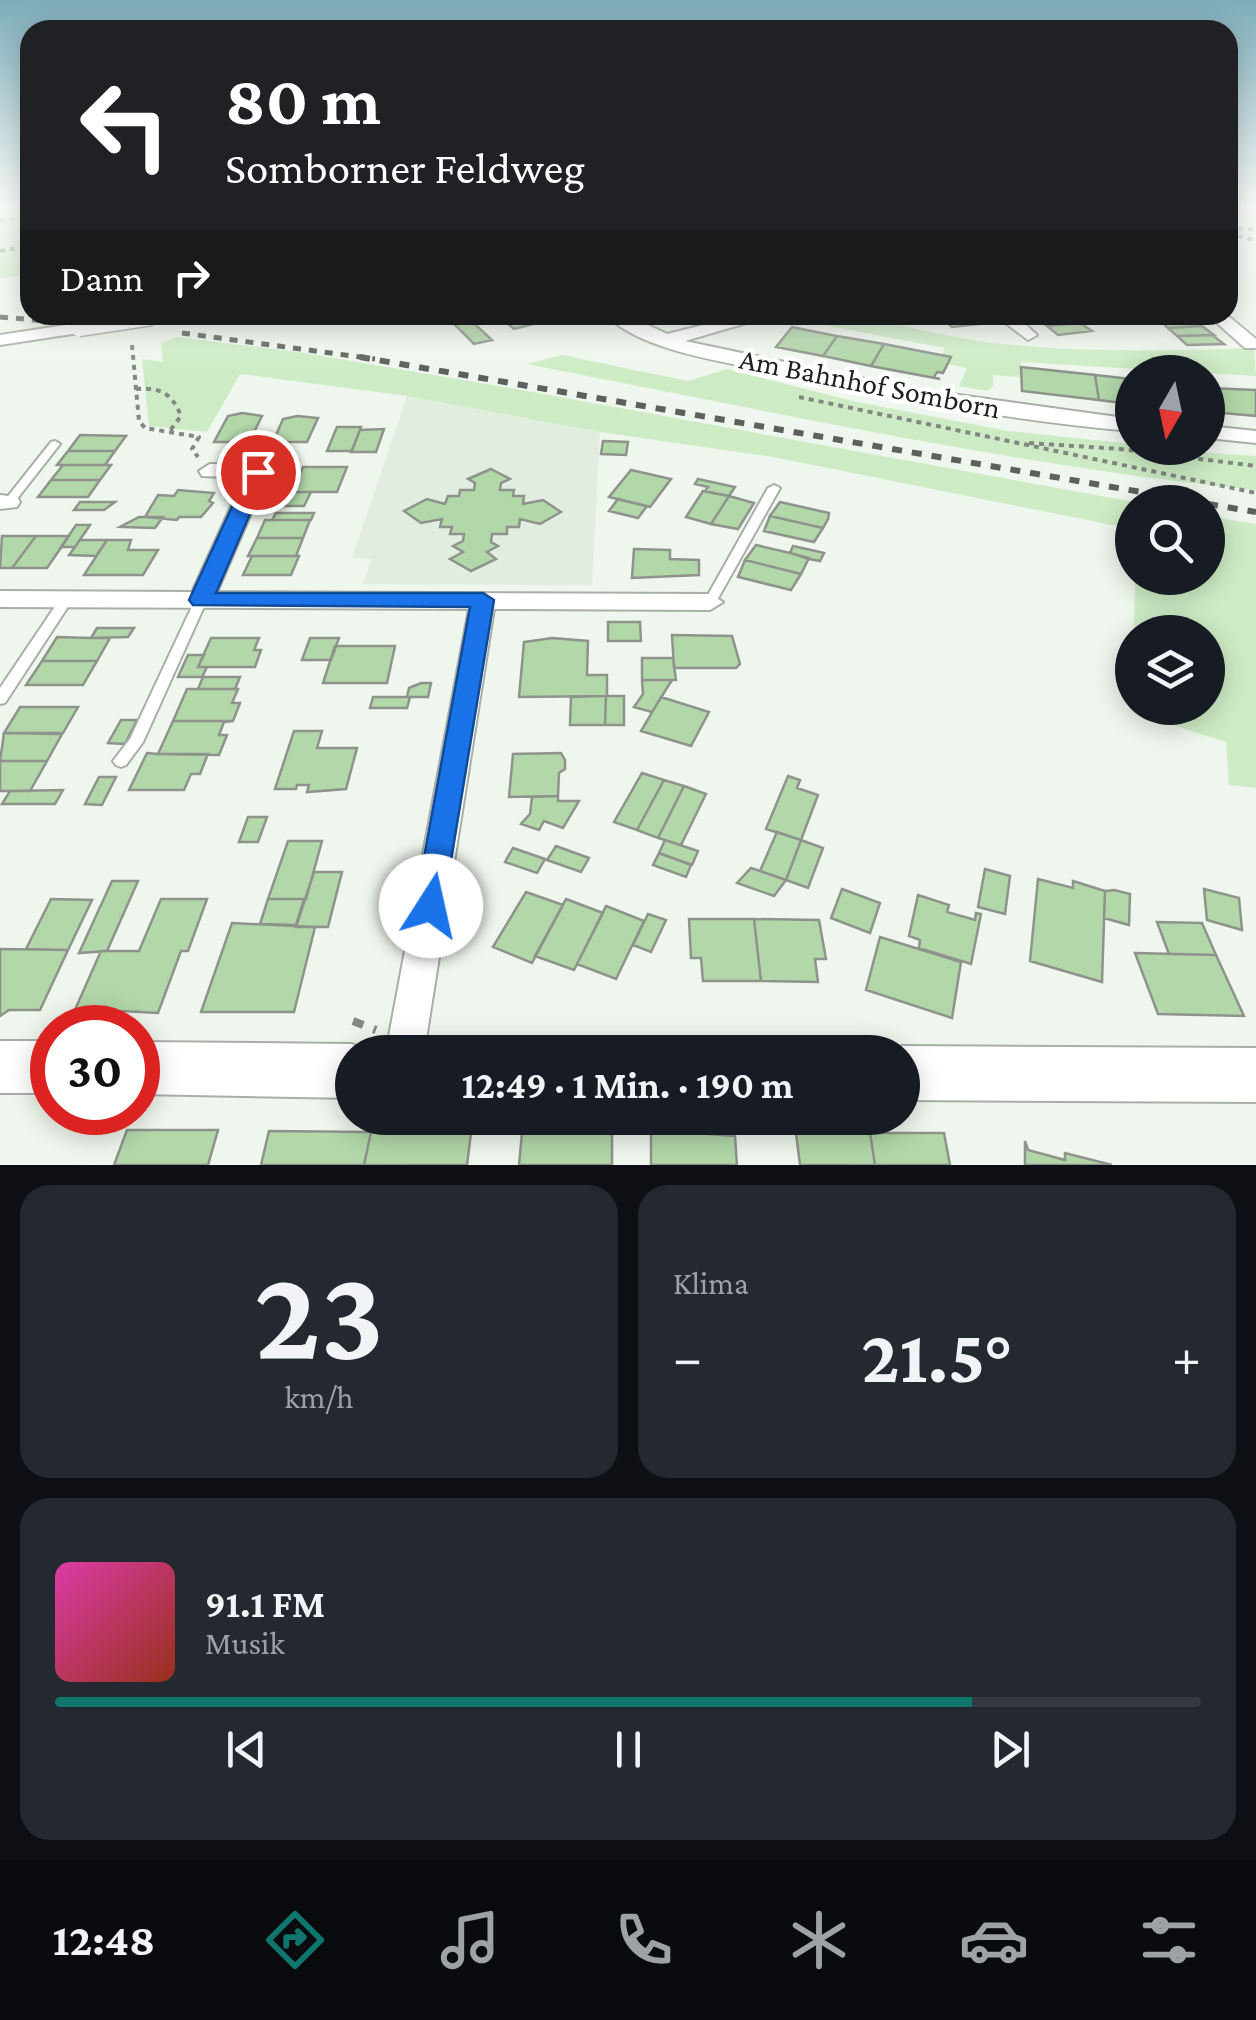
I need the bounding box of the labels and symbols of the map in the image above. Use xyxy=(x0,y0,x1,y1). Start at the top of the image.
street label: Am Bahnhof Somborn xyxy=(737,342,1003,424)
north arrow xyxy=(1115,355,1225,465)
pin xyxy=(216,430,301,515)
position arrow xyxy=(379,854,483,958)
speed limit sign: 30 xyxy=(30,1005,160,1135)

